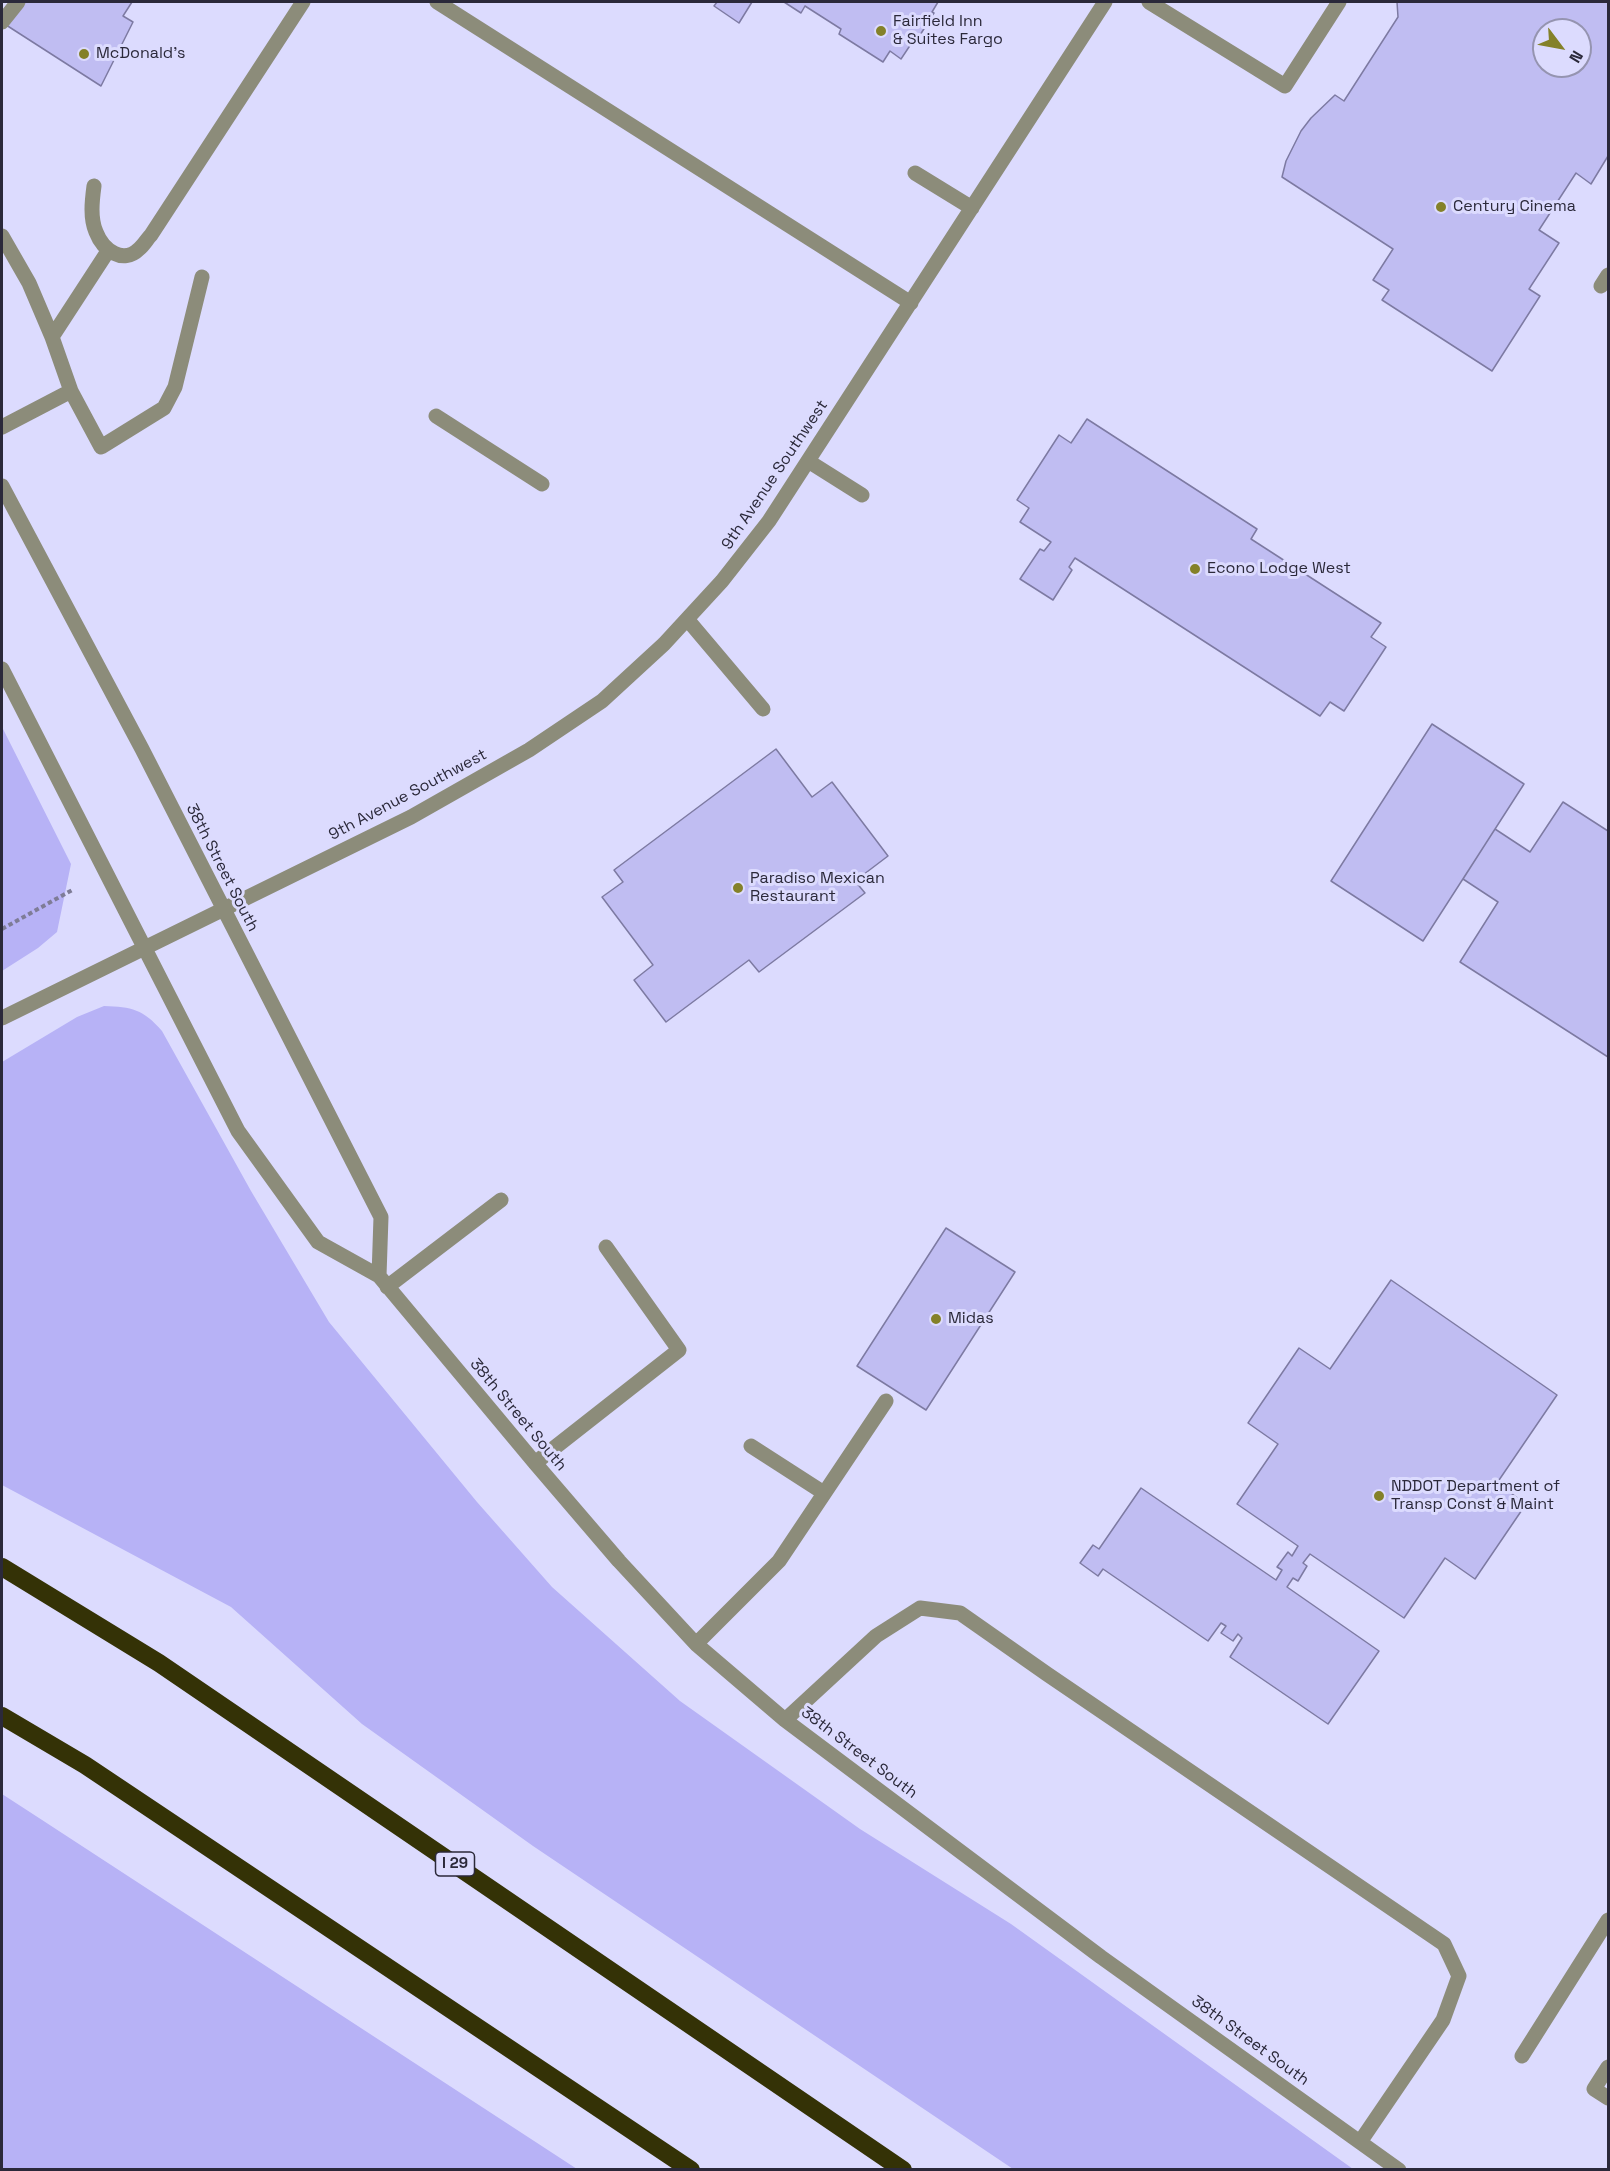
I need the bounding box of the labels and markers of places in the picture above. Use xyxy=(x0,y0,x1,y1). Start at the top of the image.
place label: Fairfield Inn & Suites Fargo xyxy=(893,12,1003,50)
marker: Fairfield Inn & Suites Fargo xyxy=(874,24,888,38)
place label: McDonald's xyxy=(96,44,186,64)
marker: McDonald's xyxy=(77,47,91,61)
place label: Century Cinema xyxy=(1453,197,1576,217)
marker: Century Cinema xyxy=(1434,200,1448,214)
place label: Econo Lodge West xyxy=(1207,559,1351,579)
marker: Econo Lodge West xyxy=(1188,562,1202,576)
place label: Paradiso Mexican Restaurant xyxy=(750,869,885,907)
marker: Paradiso Mexican Restaurant xyxy=(731,881,745,895)
place label: Midas xyxy=(948,1309,994,1329)
marker: Midas xyxy=(929,1312,943,1326)
place label: NDDOT Department of Transp Const & Maint xyxy=(1391,1477,1560,1515)
marker: NDDOT Department of Transp Const & Maint xyxy=(1372,1489,1386,1503)

